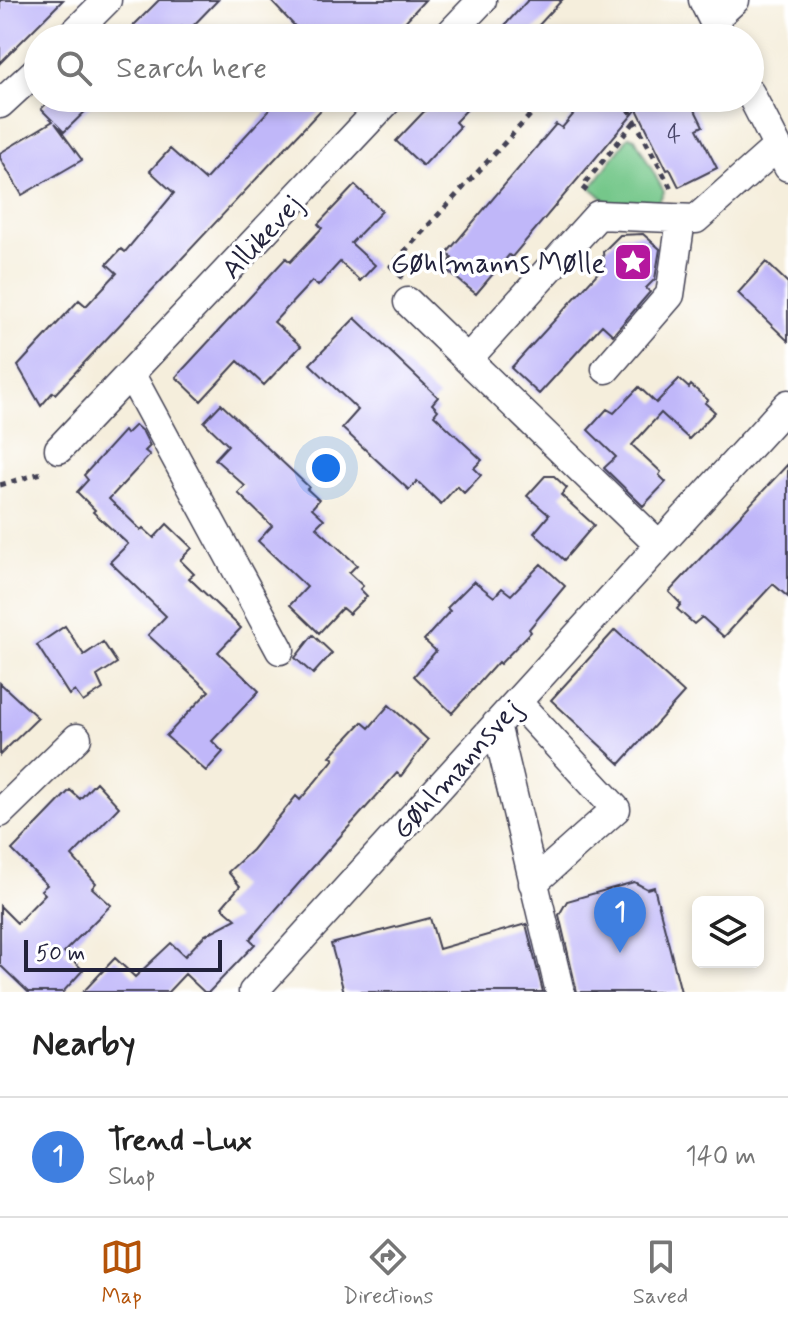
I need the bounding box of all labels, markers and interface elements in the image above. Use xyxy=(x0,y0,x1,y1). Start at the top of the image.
search box xyxy=(24,24,764,112)
icon: search xyxy=(52,46,96,90)
text: Search here xyxy=(116,49,267,88)
house number: 4 xyxy=(667,120,681,151)
street label: Allikevej xyxy=(214,188,311,288)
place icon: Gøhlmanns Mølle xyxy=(612,241,654,283)
place label: Gøhlmanns Mølle xyxy=(391,246,605,283)
your location xyxy=(306,448,346,488)
street label: Gøhlmannsvej xyxy=(385,692,531,848)
pin: 1 xyxy=(594,887,646,953)
map controls xyxy=(692,896,764,968)
button: layers xyxy=(692,896,764,968)
scale bar xyxy=(24,936,222,972)
text: 50 m xyxy=(36,940,85,968)
text: Nearby xyxy=(32,1022,136,1067)
text: Trend -Lux xyxy=(108,1121,252,1160)
text: 1 xyxy=(52,1140,64,1174)
text: 140 m xyxy=(685,1140,756,1174)
text: Shop xyxy=(108,1160,156,1194)
tab: Map xyxy=(100,1235,144,1311)
tab: Directions xyxy=(343,1235,433,1311)
tab: Saved xyxy=(633,1235,688,1311)

